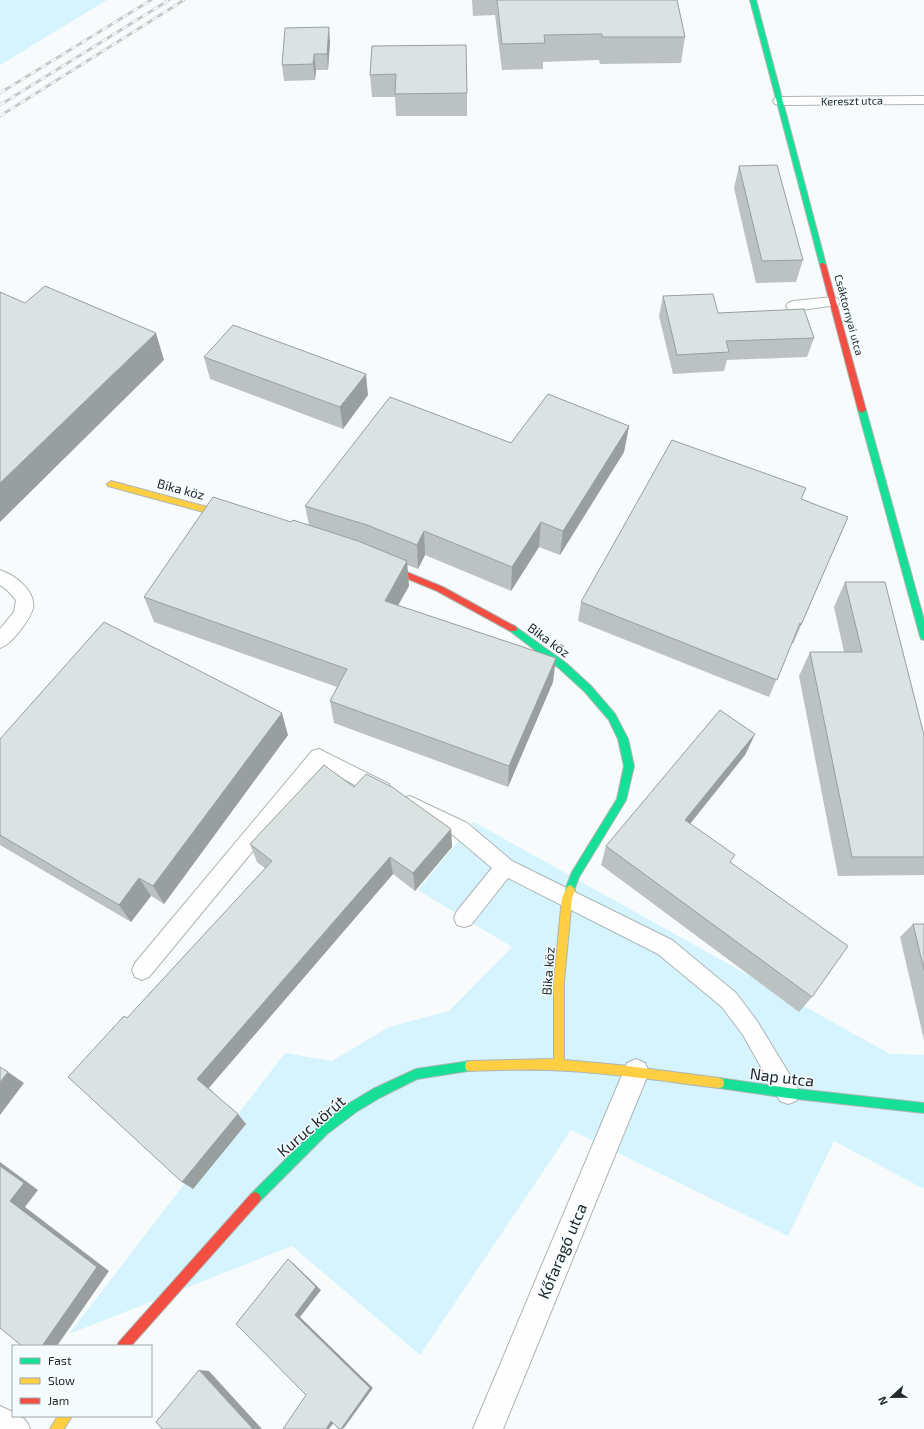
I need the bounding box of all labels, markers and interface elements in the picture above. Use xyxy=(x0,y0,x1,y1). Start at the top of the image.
street label: Kereszt utca xyxy=(821,93,883,108)
street label: Csáktornyai utca xyxy=(832,273,867,357)
street label: Bika köz xyxy=(156,475,206,503)
street label: Bika köz xyxy=(525,619,573,661)
street label: Bika köz xyxy=(538,946,558,996)
street label: Nap utca xyxy=(749,1063,815,1090)
street label: Kuruc körút xyxy=(273,1091,349,1160)
street label: Kőfaragó utca xyxy=(533,1200,590,1301)
legend xyxy=(12,1345,152,1417)
text: Fast xyxy=(48,1353,72,1367)
text: Slow xyxy=(48,1373,75,1387)
north arrow xyxy=(872,1377,912,1417)
text: Jam xyxy=(48,1393,69,1407)
text: N xyxy=(875,1395,890,1407)

